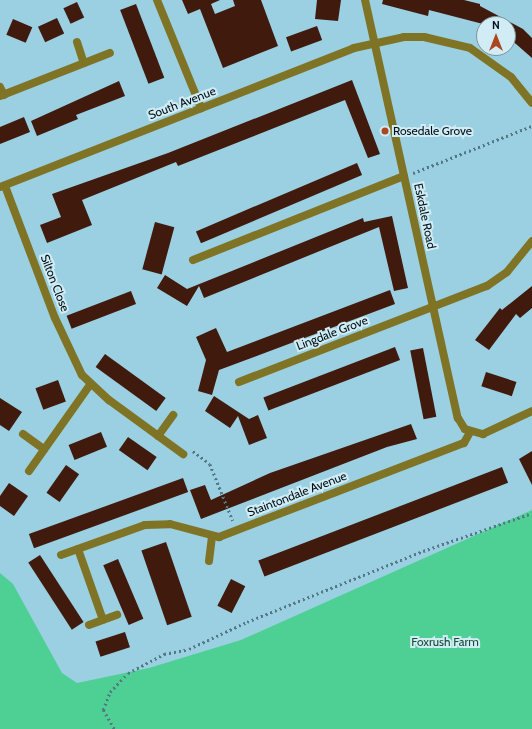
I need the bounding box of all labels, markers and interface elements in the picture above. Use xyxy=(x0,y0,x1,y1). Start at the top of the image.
north arrow xyxy=(476,16,516,56)
text: N xyxy=(492,18,500,32)
street label: South Avenue xyxy=(146,84,218,122)
place label: Rosedale Grove xyxy=(393,124,472,138)
marker: Rosedale Grove xyxy=(380,126,390,136)
street label: Eskdale Road xyxy=(411,182,439,250)
street label: Silton Close xyxy=(38,252,72,314)
street label: Lingdale Grove xyxy=(294,313,370,353)
street label: Staintondale Avenue xyxy=(245,468,349,520)
park label: Foxrush Farm xyxy=(411,635,479,649)

